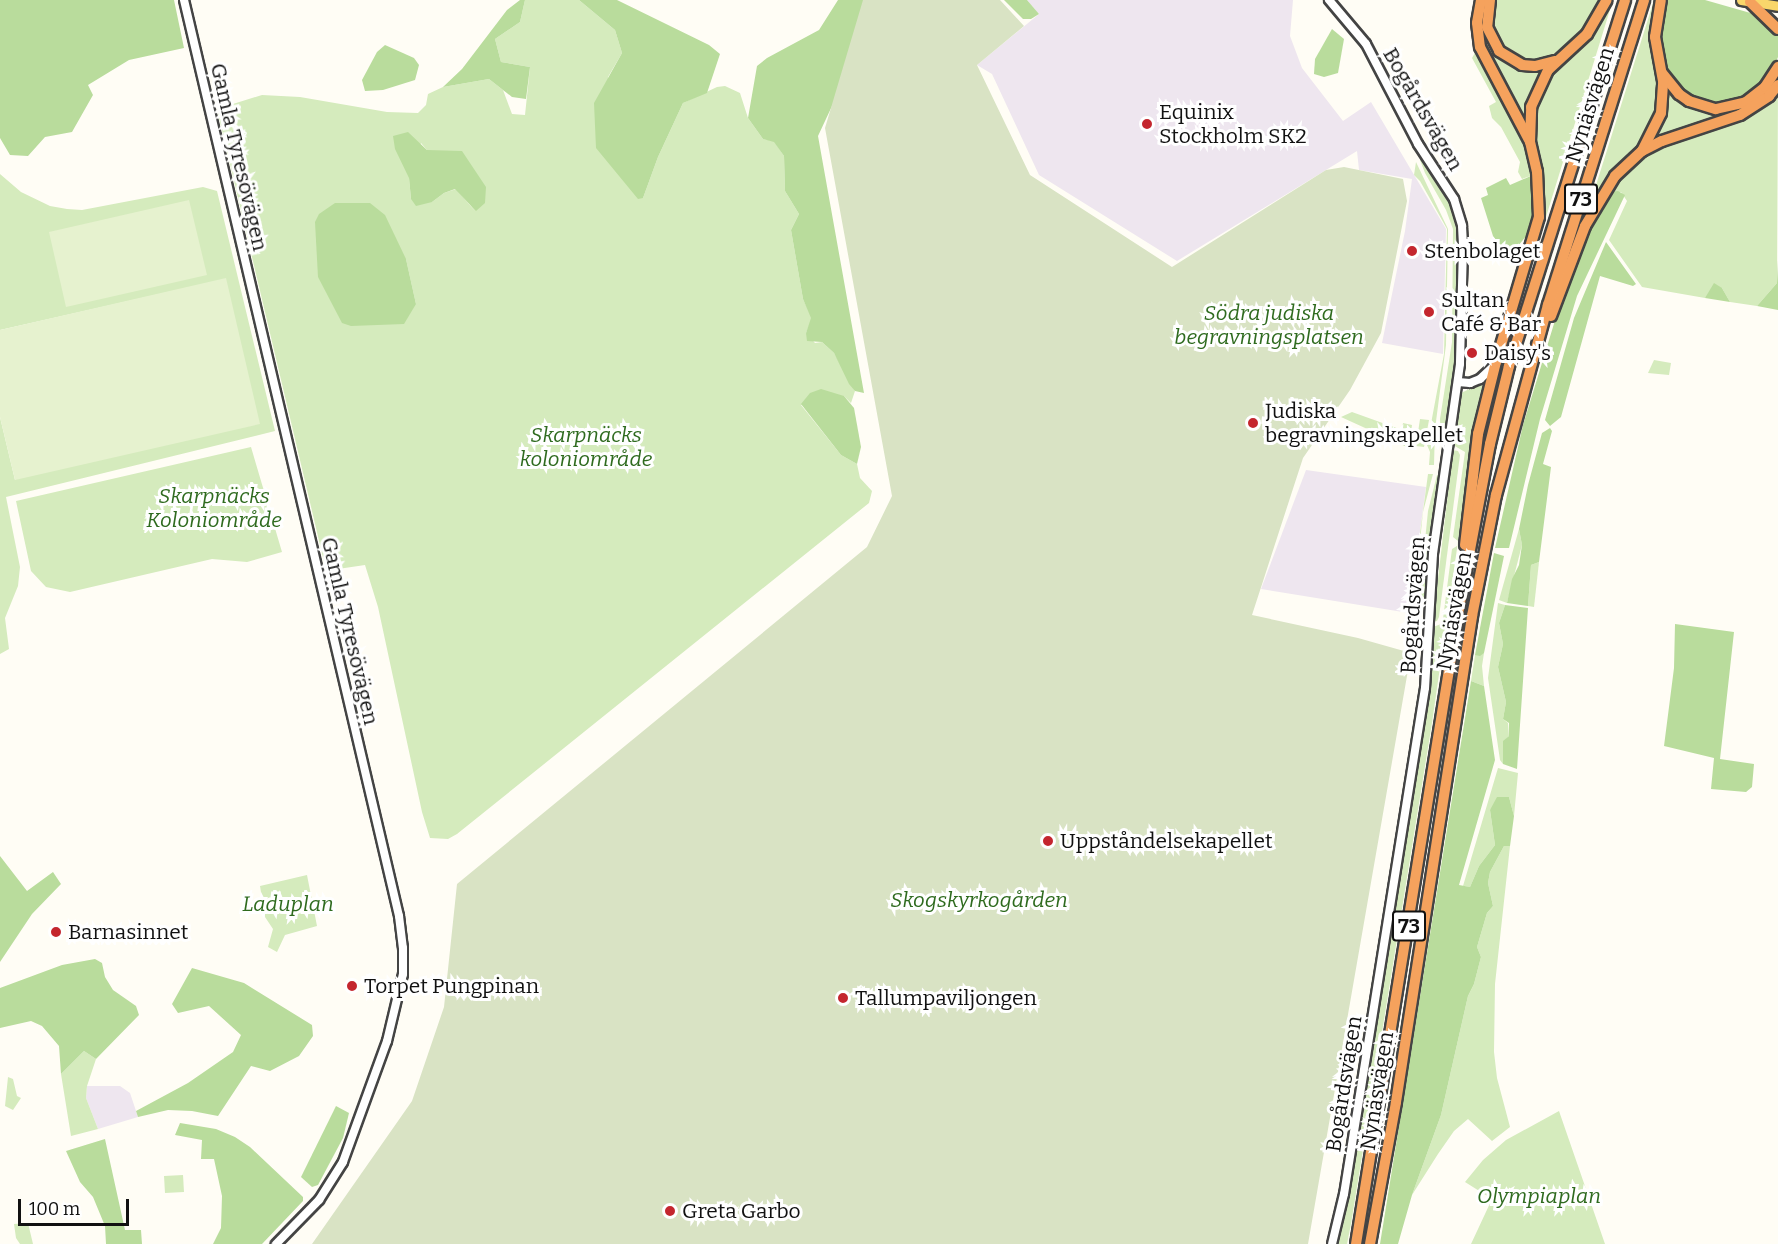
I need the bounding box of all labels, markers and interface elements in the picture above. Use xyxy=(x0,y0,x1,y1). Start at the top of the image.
street label: Bogårdsvägen xyxy=(1378,43,1468,175)
street label: Nynäsvägen xyxy=(1560,44,1620,166)
street label: Gamla Tyresövägen xyxy=(205,61,273,253)
place label: Equinix Stockholm SK2 xyxy=(1159,99,1307,149)
marker: Equinix Stockholm SK2 xyxy=(1140,117,1154,131)
road number: 73 xyxy=(1563,182,1599,216)
place label: Stenbolaget xyxy=(1424,238,1540,264)
marker: Stenbolaget xyxy=(1405,244,1419,258)
place label: Sultan Café & Bar xyxy=(1441,287,1541,337)
park label: Södra judiska begravningsplatsen xyxy=(1174,300,1364,350)
marker: Sultan Café & Bar xyxy=(1422,305,1436,319)
place label: Daisy's xyxy=(1484,340,1551,366)
marker: Daisy's xyxy=(1465,346,1479,360)
place label: Judiska begravningskapellet xyxy=(1265,398,1463,448)
marker: Judiska begravningskapellet xyxy=(1246,416,1260,430)
park label: Skarpnäcks koloniområde xyxy=(520,422,652,472)
park label: Skarpnäcks Koloniområde xyxy=(146,483,282,533)
street label: Gamla Tyresövägen xyxy=(316,535,384,727)
street label: Bogårdsvägen xyxy=(1396,535,1430,675)
street label: Nynäsvägen xyxy=(1431,550,1477,672)
place label: Uppståndelsekapellet xyxy=(1060,828,1272,854)
marker: Uppståndelsekapellet xyxy=(1041,834,1055,848)
park label: Skogskyrkogården xyxy=(890,887,1068,913)
park label: Laduplan xyxy=(242,891,334,917)
road number: 73 xyxy=(1391,909,1427,943)
place label: Barnasinnet xyxy=(68,919,188,945)
marker: Barnasinnet xyxy=(49,925,63,939)
place label: Torpet Pungpinan xyxy=(364,973,539,999)
marker: Torpet Pungpinan xyxy=(345,979,359,993)
place label: Tallumpaviljongen xyxy=(855,985,1037,1011)
marker: Tallumpaviljongen xyxy=(836,991,850,1005)
street label: Bogårdsvägen xyxy=(1321,1014,1367,1154)
street label: Nynäsvägen xyxy=(1355,1030,1399,1152)
park label: Olympiaplan xyxy=(1477,1183,1601,1209)
scale bar xyxy=(21,1187,132,1225)
text: 100 m xyxy=(29,1198,80,1220)
place label: Greta Garbo xyxy=(682,1198,801,1224)
marker: Greta Garbo xyxy=(663,1204,677,1218)

